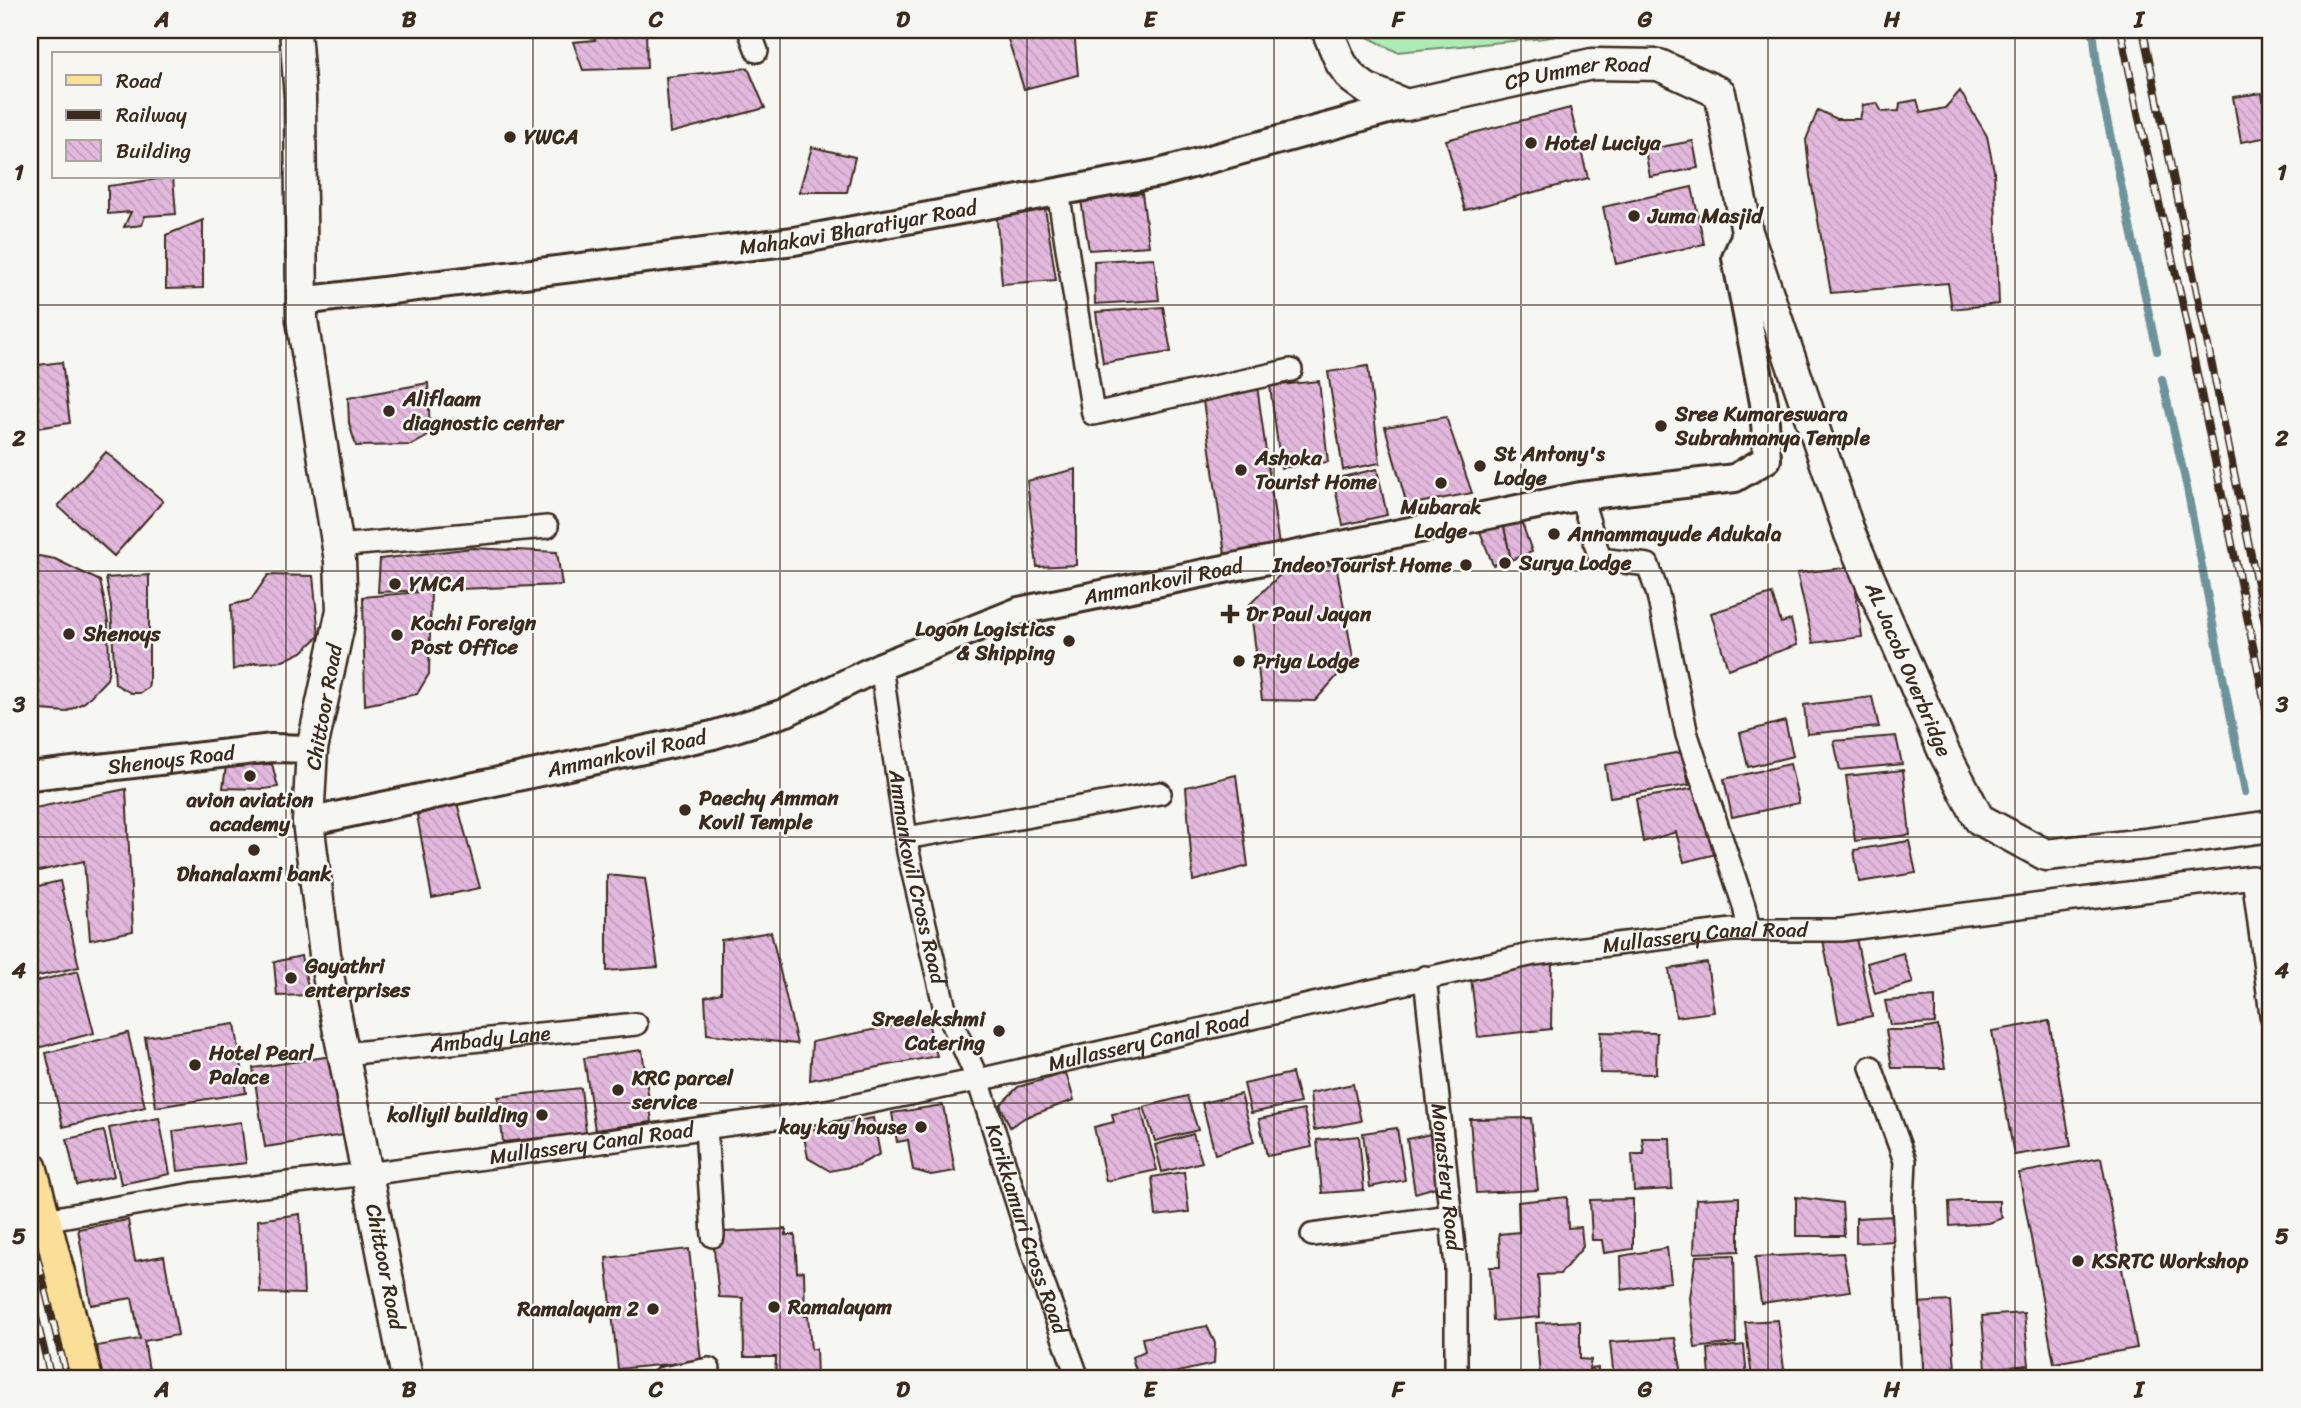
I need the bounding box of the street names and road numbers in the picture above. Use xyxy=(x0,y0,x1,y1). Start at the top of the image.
street label: CP Ummer Road xyxy=(1501,45,1652,102)
street label: Mahakavi Bharatiyar Road xyxy=(737,188,982,266)
street label: Ammankovil Road xyxy=(1079,546,1248,617)
street label: AL Jacob Overbridge xyxy=(1853,575,1963,763)
street label: Chittoor Road xyxy=(294,639,354,773)
street label: Ammankovil Road xyxy=(543,718,712,789)
street label: Shenoys Road xyxy=(105,733,239,786)
street label: Ammankovil Cross Road xyxy=(877,766,958,990)
street label: Mullassery Canal Road xyxy=(1600,911,1810,965)
street label: Mullassery Canal Road xyxy=(1044,1000,1255,1083)
street label: Ambady Lane xyxy=(427,1014,552,1064)
street label: Monastery Road xyxy=(1420,1101,1473,1254)
street label: Mullassery Canal Road xyxy=(487,1110,698,1176)
street label: Karikkamuri Cross Road xyxy=(974,1119,1080,1341)
street label: Chittoor Road xyxy=(354,1200,416,1335)

